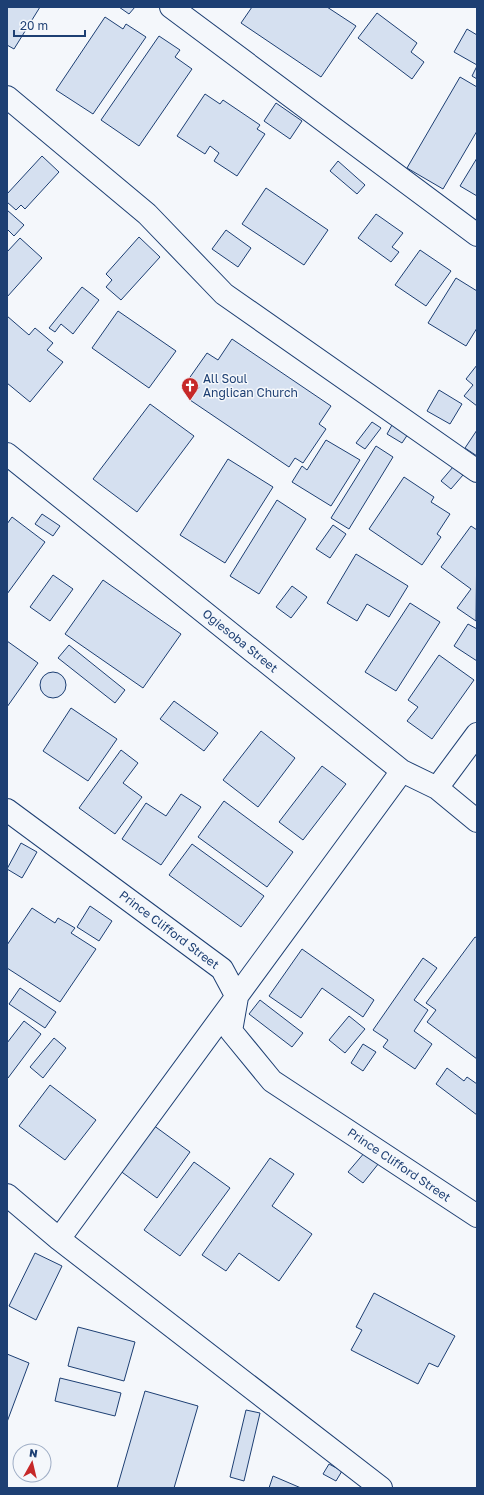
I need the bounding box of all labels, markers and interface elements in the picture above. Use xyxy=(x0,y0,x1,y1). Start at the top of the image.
scale bar xyxy=(14,12,85,38)
text: 20 m xyxy=(20,18,48,33)
place label: All Soul Anglican Church xyxy=(203,371,298,400)
church icon: All Soul Anglican Church xyxy=(180,376,200,401)
street label: Ogiesoba Street xyxy=(200,606,281,676)
street label: Prince Clifford Street xyxy=(116,887,222,972)
street label: Prince Clifford Street xyxy=(345,1124,454,1205)
north arrow xyxy=(12,1443,52,1483)
text: N xyxy=(28,1446,39,1460)

